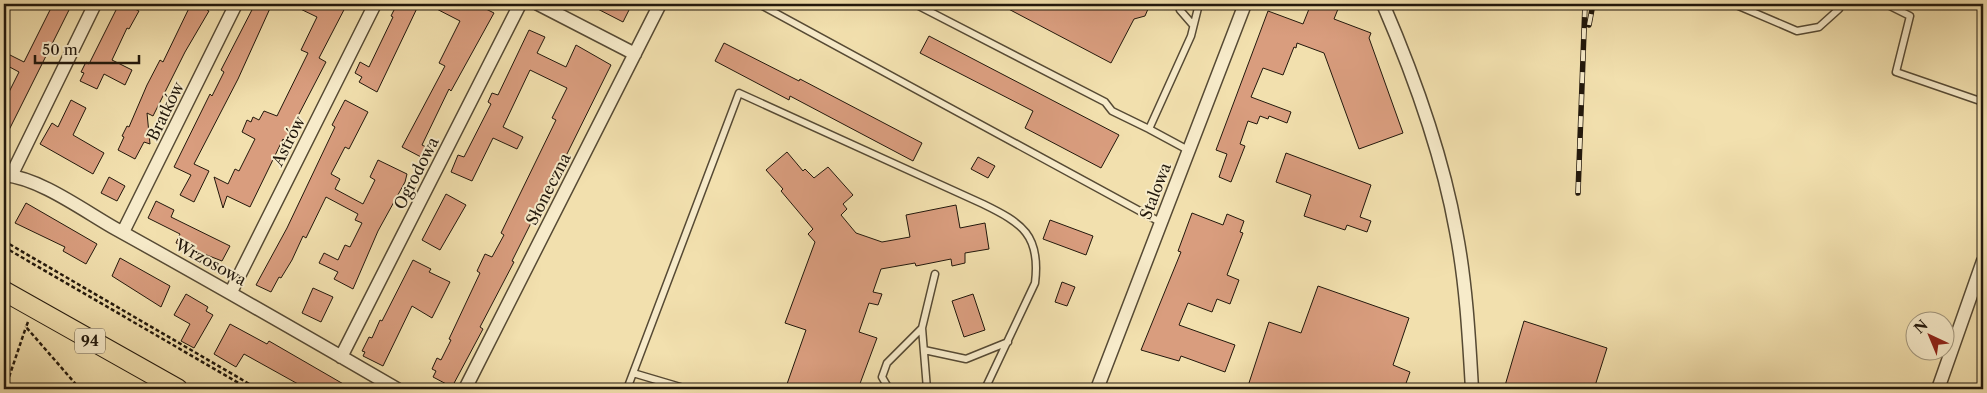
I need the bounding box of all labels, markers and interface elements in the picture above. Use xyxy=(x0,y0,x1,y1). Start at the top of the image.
scale bar xyxy=(35,32,139,64)
text: 50 m xyxy=(42,40,78,59)
street label: Bratków xyxy=(142,78,188,144)
street label: Astrów xyxy=(266,112,309,170)
street label: Ogrodowa xyxy=(389,133,443,212)
street label: Słoneczna xyxy=(521,149,575,228)
street label: Stalowa xyxy=(1135,159,1175,222)
street label: Wrzosowa xyxy=(171,234,251,290)
north arrow xyxy=(1904,310,1954,360)
text: N xyxy=(1910,316,1932,337)
road number: 94 xyxy=(75,328,105,354)

